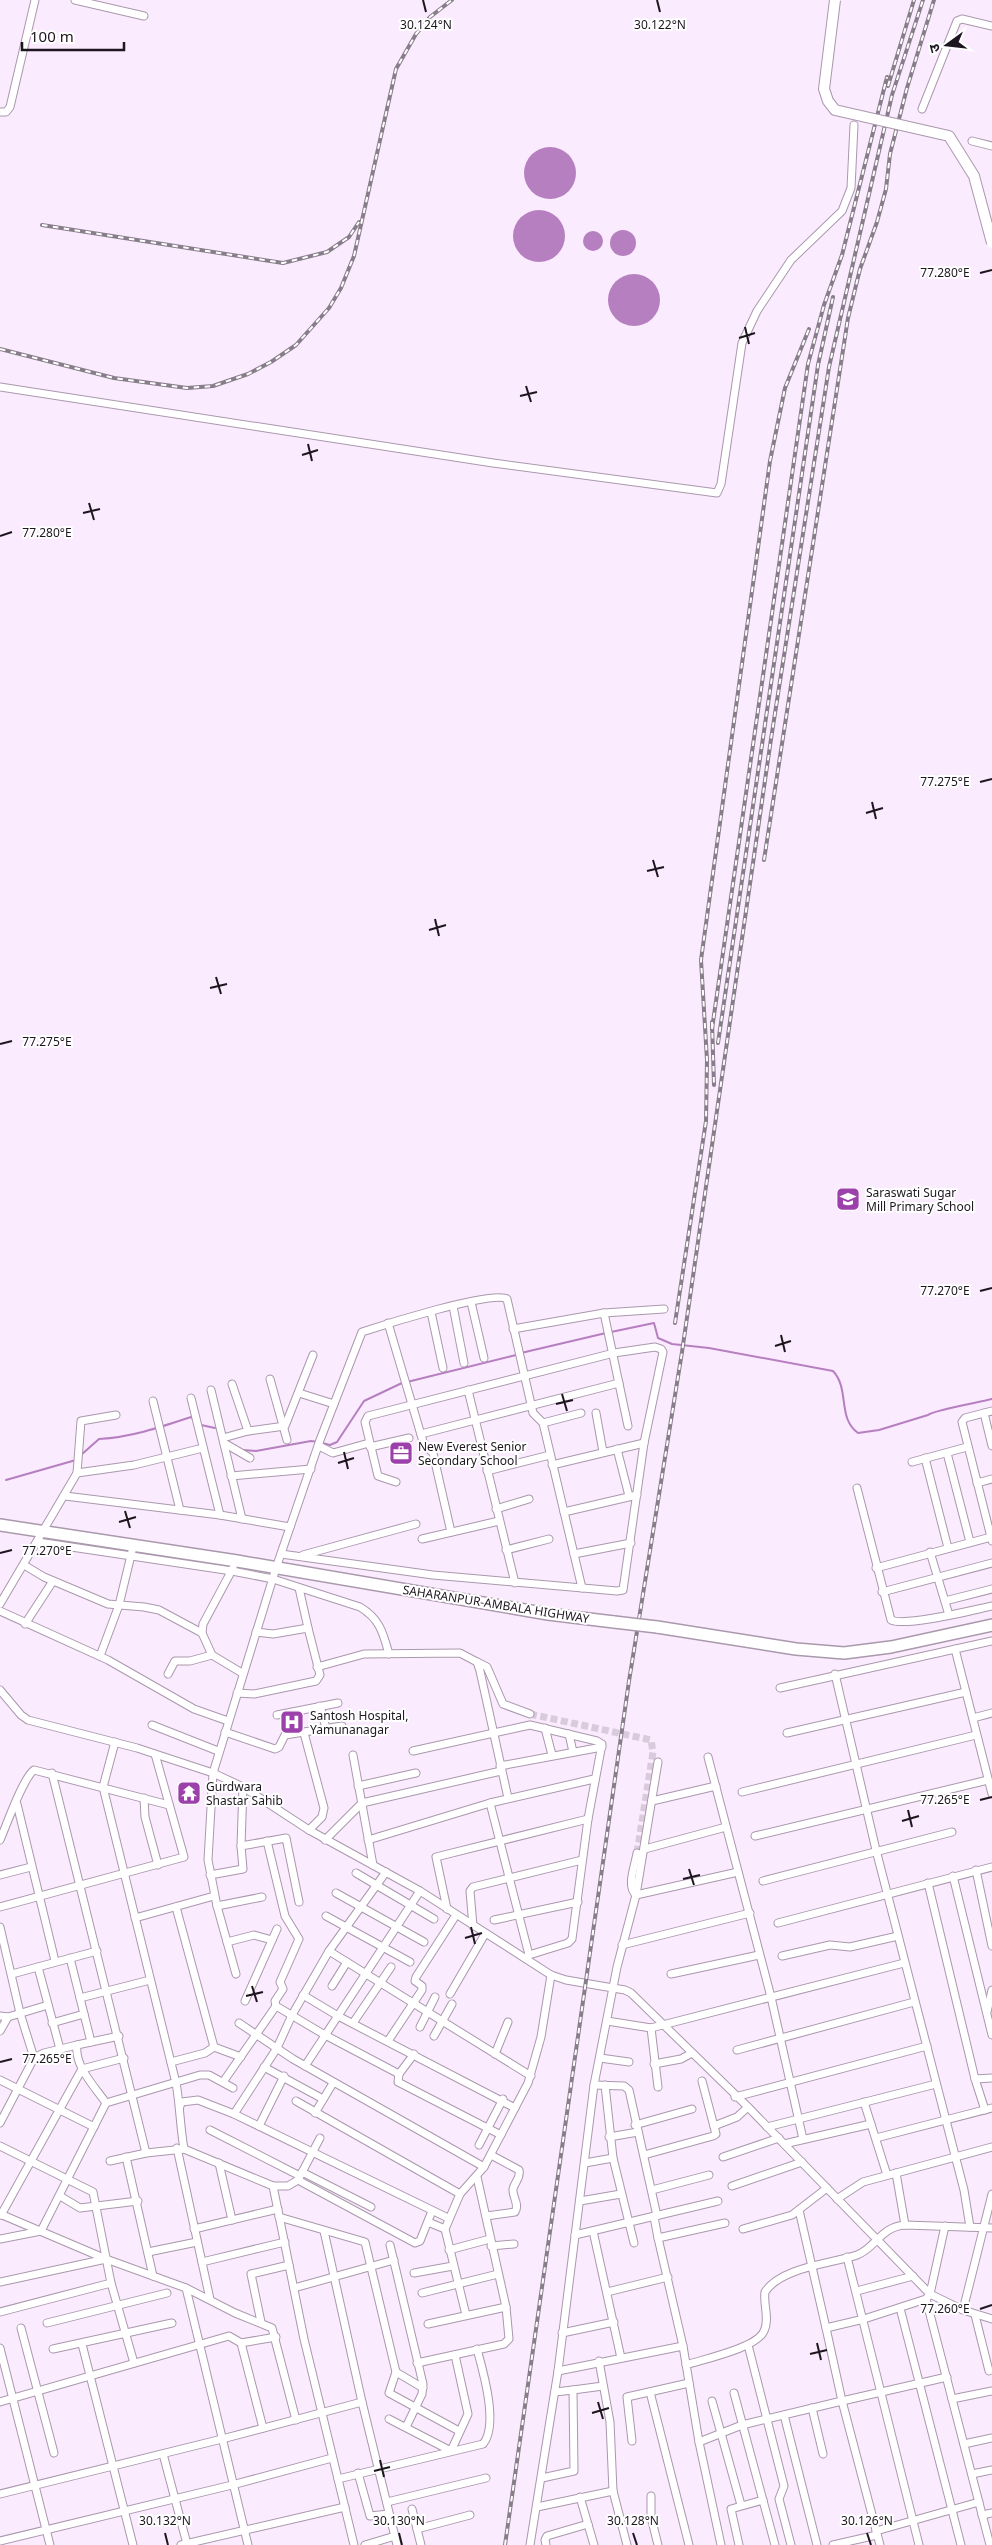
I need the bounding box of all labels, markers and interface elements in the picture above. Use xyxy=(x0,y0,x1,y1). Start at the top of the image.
text: 30.124°N xyxy=(400,16,452,33)
text: 30.122°N xyxy=(634,16,686,33)
scale bar xyxy=(22,20,125,52)
north arrow xyxy=(922,20,972,70)
text: 100 m xyxy=(30,26,74,46)
text: उ xyxy=(924,41,944,55)
text: 77.280°E xyxy=(920,264,970,281)
text: 77.280°E xyxy=(22,524,72,541)
text: 77.275°E xyxy=(920,773,970,790)
text: 77.275°E xyxy=(22,1033,72,1050)
place label: Saraswati Sugar Mill Primary School xyxy=(866,1184,974,1215)
school or university icon: Saraswati Sugar Mill Primary School xyxy=(835,1186,861,1212)
text: 77.270°E xyxy=(920,1282,970,1299)
place label: New Everest Senior Secondary School xyxy=(418,1438,527,1469)
office icon: New Everest Senior Secondary School xyxy=(388,1440,414,1466)
text: 77.270°E xyxy=(22,1542,72,1559)
street label: SAHARANPUR-AMBALA HIGHWAY xyxy=(402,1581,591,1627)
place label: Santosh Hospital, Yamunanagar xyxy=(310,1707,408,1738)
hospital icon: Santosh Hospital, Yamunanagar xyxy=(279,1709,305,1735)
place label: Gurdwara Shastar Sahib xyxy=(206,1778,283,1809)
temple icon: Gurdwara Shastar Sahib xyxy=(176,1780,202,1806)
text: 77.265°E xyxy=(920,1791,970,1808)
text: 77.265°E xyxy=(22,2050,72,2067)
text: 77.260°E xyxy=(920,2300,970,2317)
text: 30.132°N xyxy=(139,2512,191,2529)
text: 30.130°N xyxy=(373,2512,425,2529)
text: 30.128°N xyxy=(607,2512,659,2529)
text: 30.126°N xyxy=(841,2512,893,2529)

